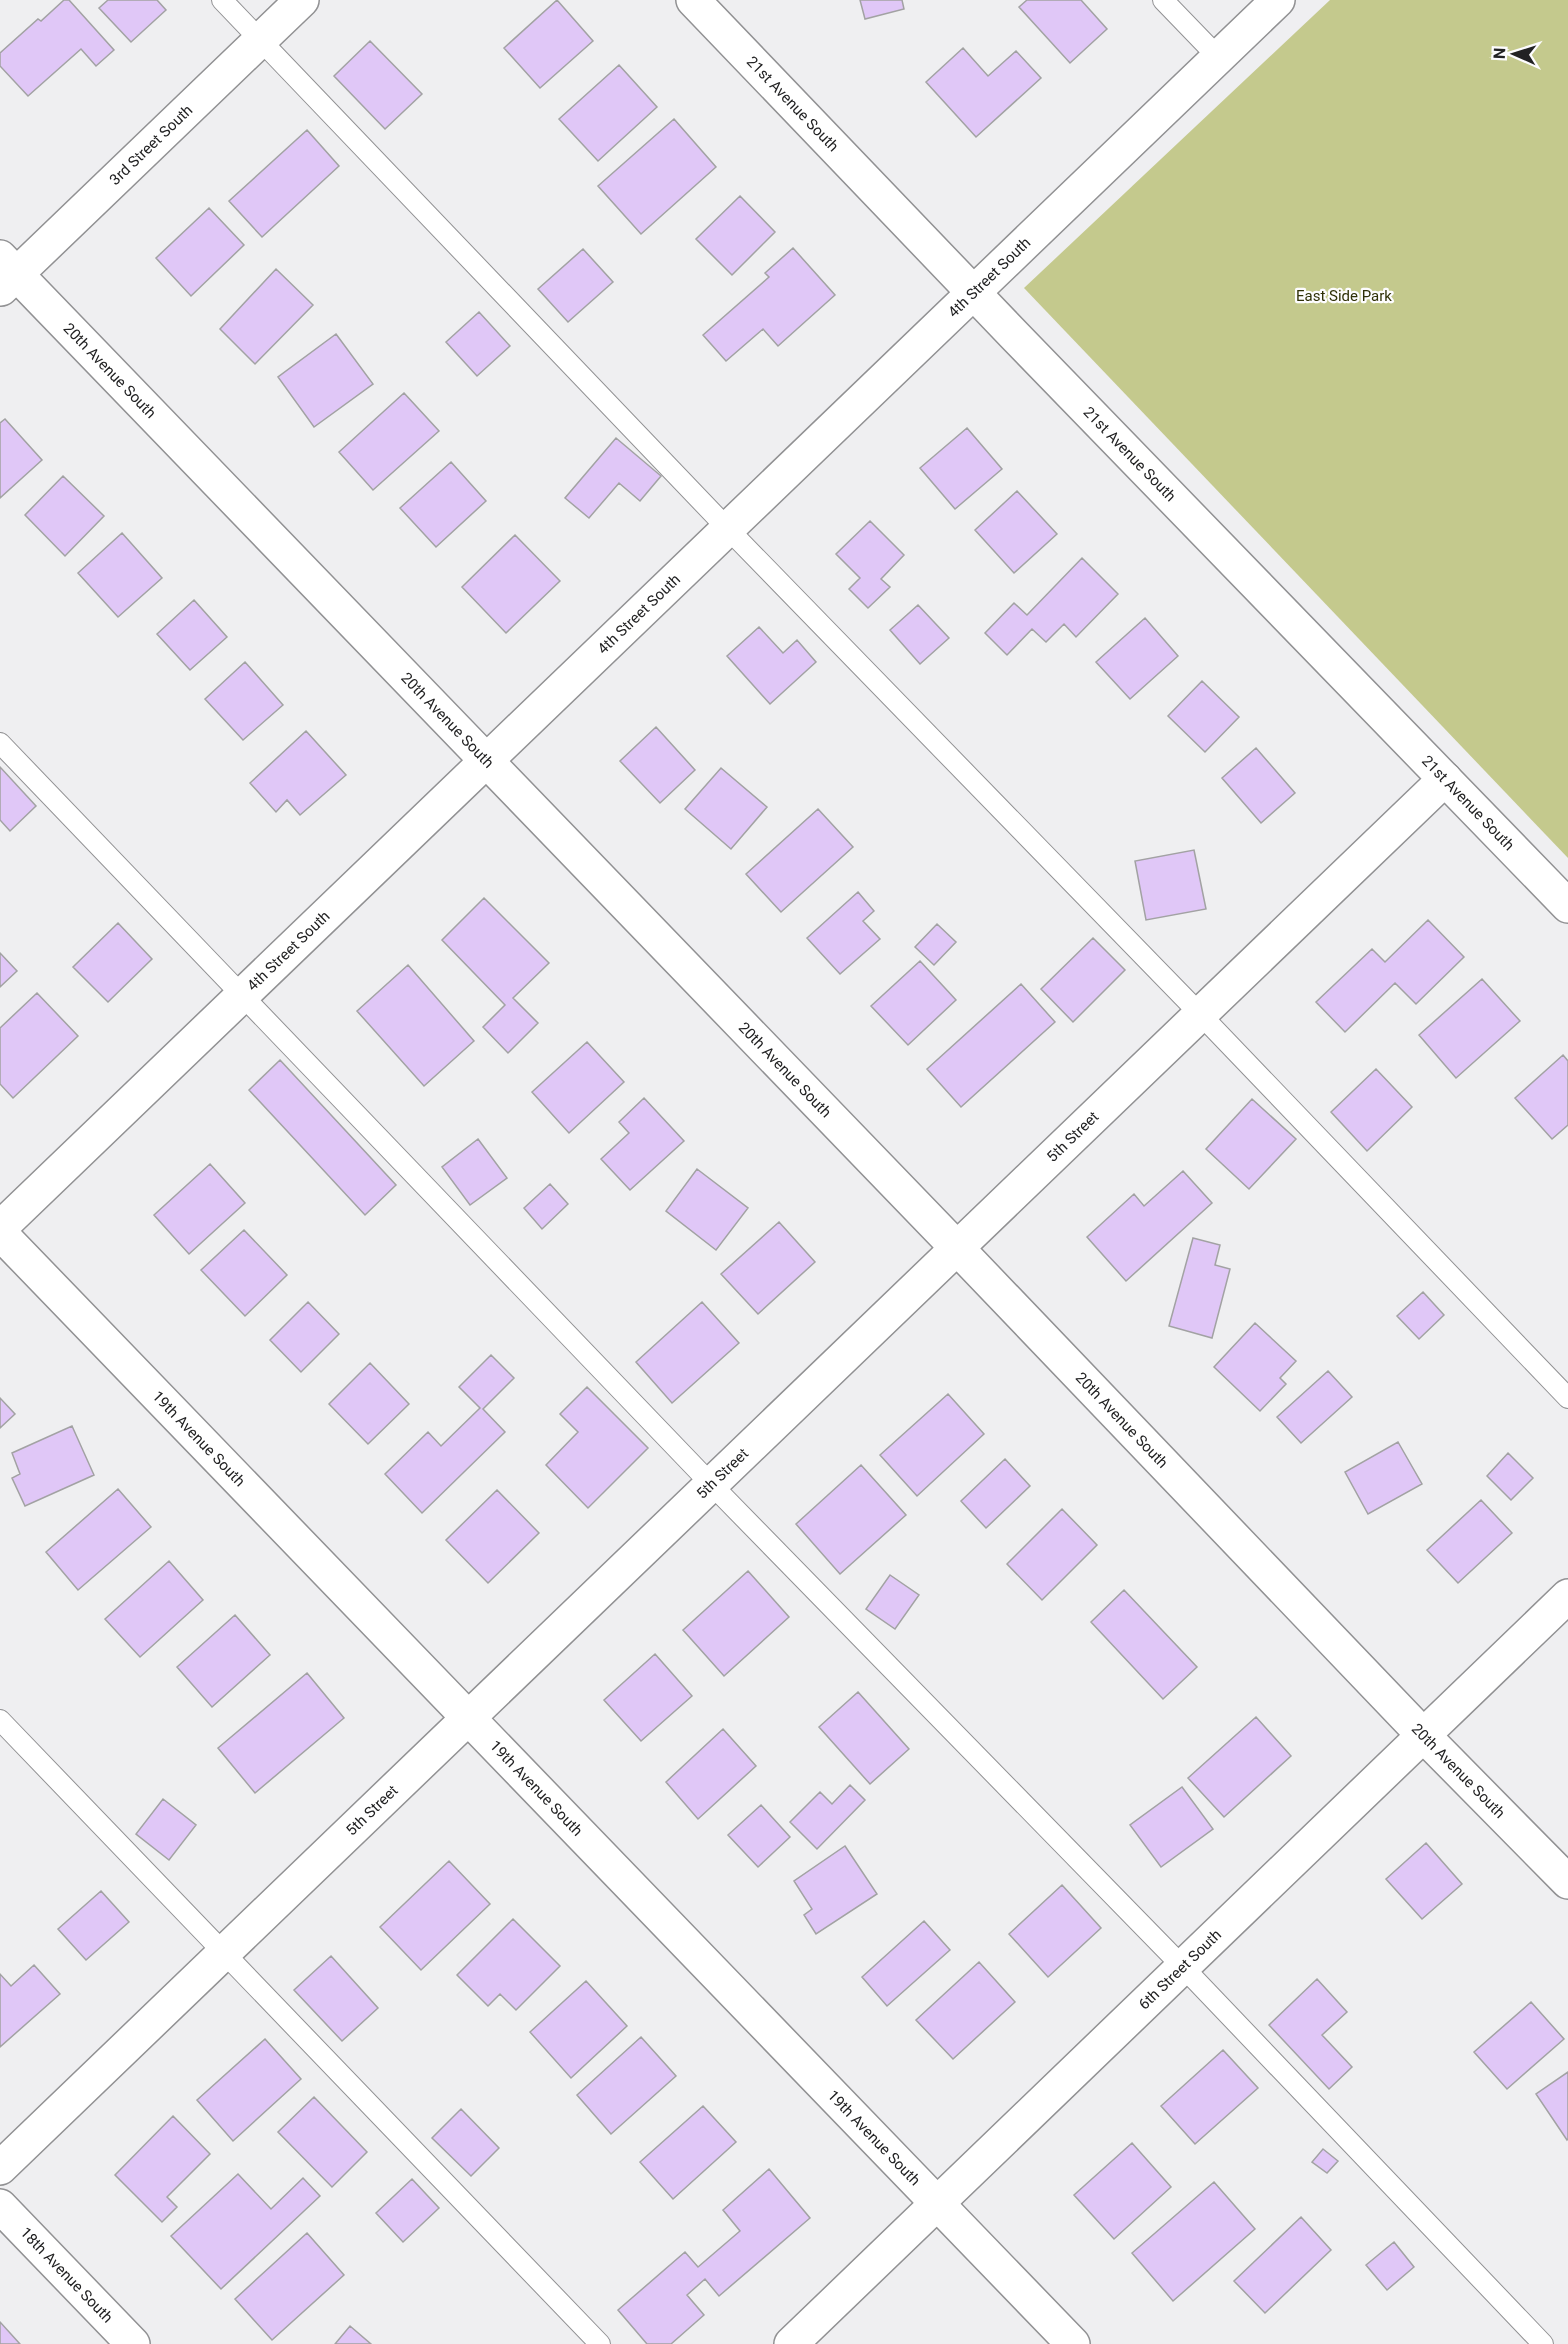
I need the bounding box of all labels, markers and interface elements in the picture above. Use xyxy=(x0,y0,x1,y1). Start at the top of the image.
north arrow xyxy=(1484,24,1544,84)
text: N xyxy=(1490,47,1509,59)
street label: 21st Avenue South xyxy=(743,53,842,155)
street label: 3rd Street South xyxy=(106,101,196,189)
street label: 4th Street South xyxy=(944,234,1034,321)
park label: East Side Park xyxy=(1296,287,1392,305)
street label: 20th Avenue South xyxy=(60,319,160,422)
street label: 21st Avenue South xyxy=(1080,403,1180,505)
street label: 4th Street South xyxy=(594,570,684,658)
street label: 20th Avenue South xyxy=(397,669,497,772)
street label: 21st Avenue South xyxy=(1418,752,1518,854)
street label: 4th Street South xyxy=(243,907,333,995)
street label: 20th Avenue South xyxy=(735,1018,835,1121)
street label: 5th Street xyxy=(1043,1108,1102,1166)
street label: 20th Avenue South xyxy=(1072,1369,1172,1472)
street label: 19th Avenue South xyxy=(149,1387,249,1490)
street label: 5th Street xyxy=(693,1445,752,1503)
street label: 20th Avenue South xyxy=(1408,1720,1509,1822)
street label: 19th Avenue South xyxy=(486,1737,586,1840)
street label: 5th Street xyxy=(342,1781,402,1839)
street label: 6th Street South xyxy=(1135,1926,1225,2013)
street label: 19th Avenue South xyxy=(824,2086,924,2189)
street label: 18th Avenue South xyxy=(17,2224,117,2327)

